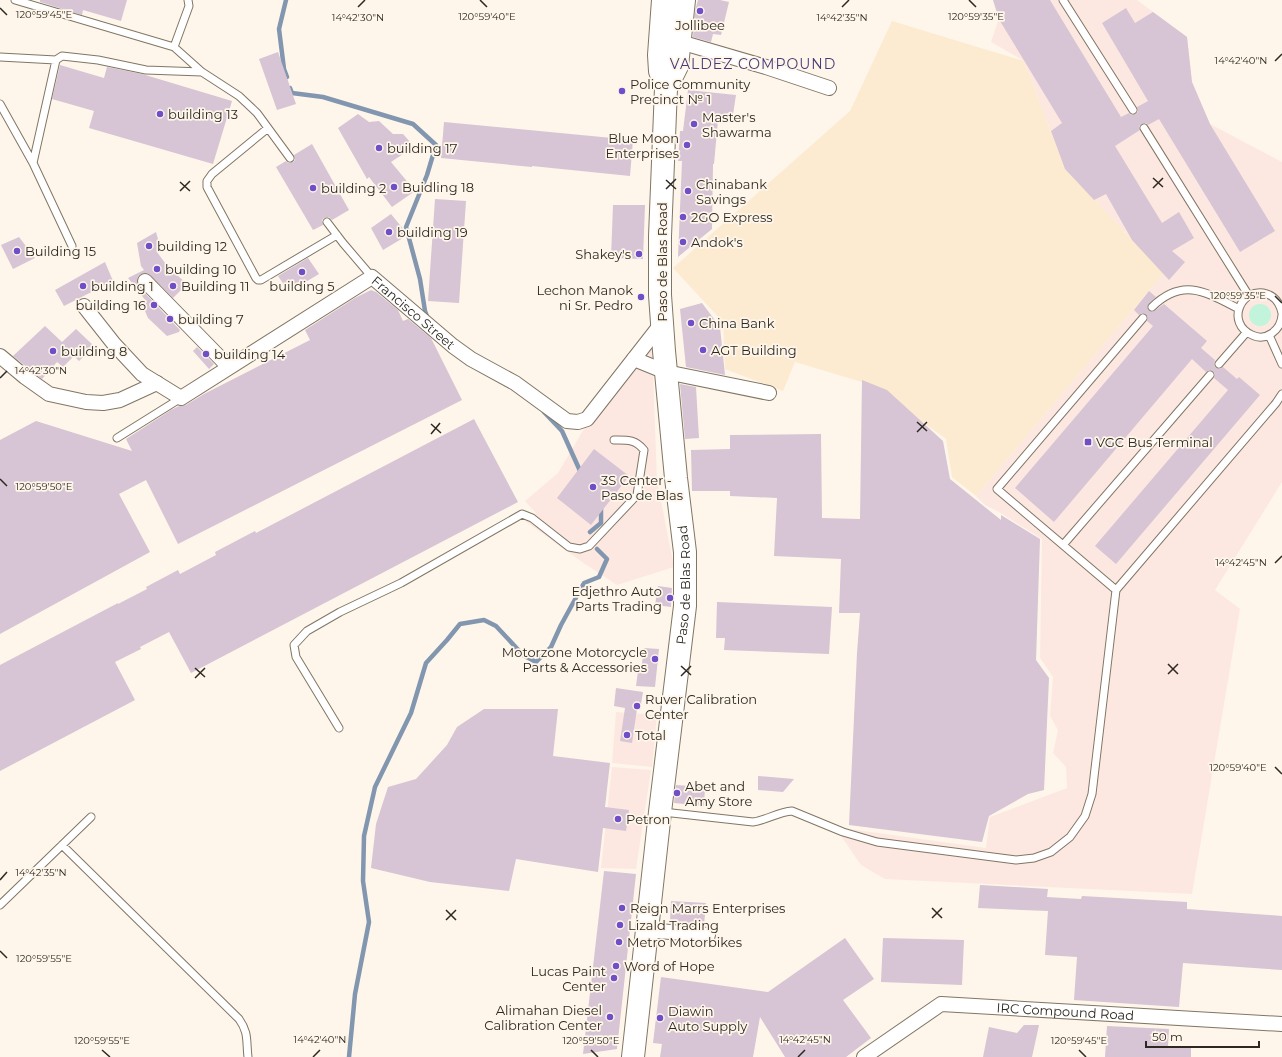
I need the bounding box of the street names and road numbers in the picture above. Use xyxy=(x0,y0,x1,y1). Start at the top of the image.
street label: Paso de Blas Road xyxy=(654,202,670,322)
street label: Francisco Street xyxy=(369,272,459,352)
street label: Paso de Blas Road xyxy=(672,524,693,645)
street label: IRC Compound Road xyxy=(996,999,1134,1023)

